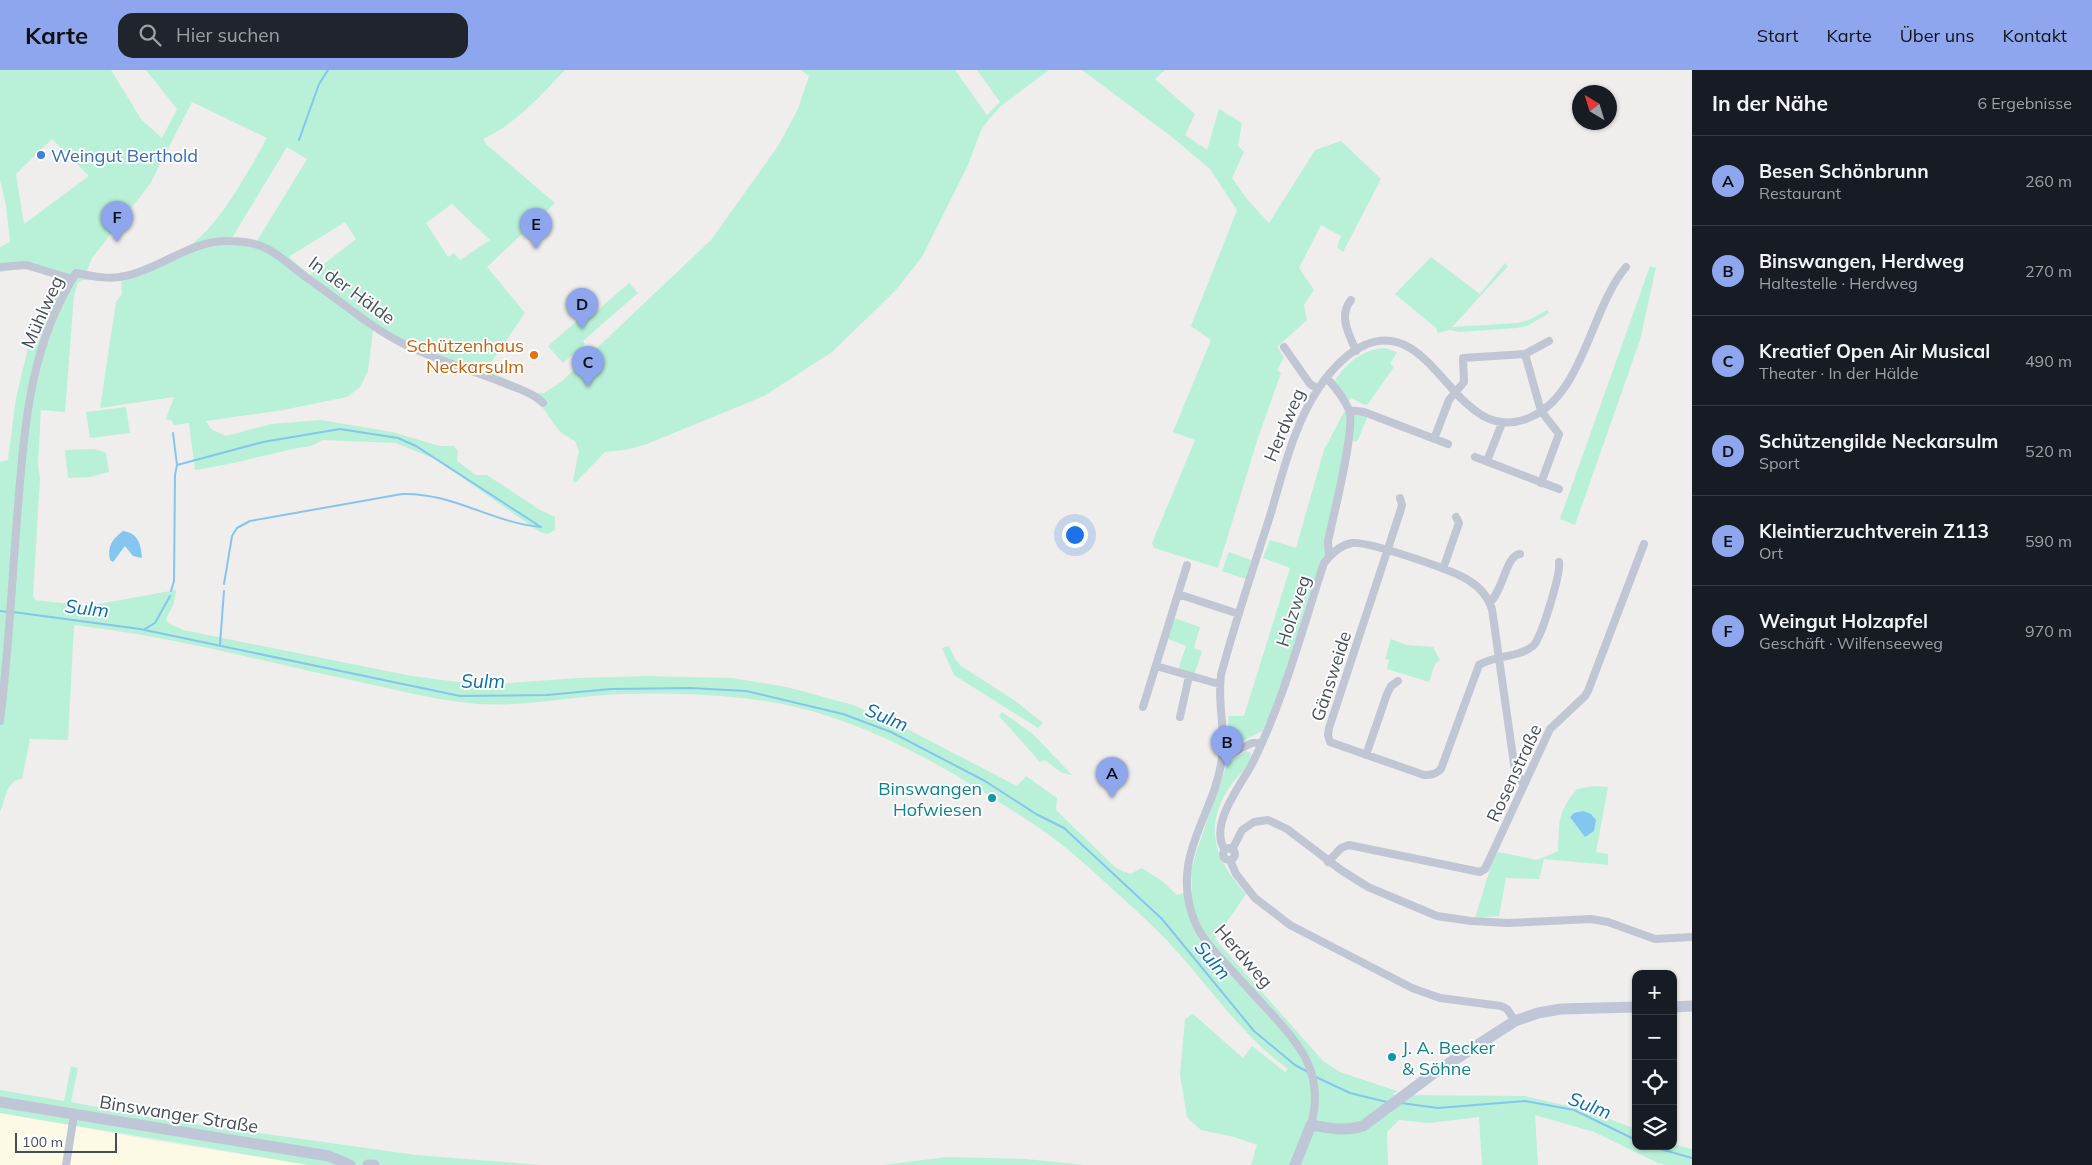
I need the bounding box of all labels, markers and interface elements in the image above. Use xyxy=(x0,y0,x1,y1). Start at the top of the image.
search box xyxy=(118,13,468,58)
text: Karte xyxy=(25,20,88,50)
icon: search xyxy=(136,21,164,49)
text: Hier suchen xyxy=(176,23,280,47)
text: Start xyxy=(1757,24,1798,47)
text: Karte xyxy=(1826,24,1872,47)
text: Über uns xyxy=(1900,24,1975,47)
text: Kontakt xyxy=(2003,24,2067,47)
north arrow xyxy=(1572,85,1617,130)
text: In der Nähe xyxy=(1712,90,1828,116)
text: 6 Ergebnisse xyxy=(1977,93,2072,113)
place label: Weingut Berthold xyxy=(51,144,198,167)
marker: Weingut Berthold xyxy=(35,149,47,161)
text: Besen Schönbrunn xyxy=(1759,159,1929,183)
text: A xyxy=(1722,171,1734,191)
text: 260 m xyxy=(2025,171,2072,191)
text: Restaurant xyxy=(1759,183,1841,203)
pin: F xyxy=(101,201,133,242)
pin: E xyxy=(520,208,552,249)
text: Binswangen, Herdweg xyxy=(1759,249,1964,273)
street label: In der Hälde xyxy=(304,251,400,329)
text: B xyxy=(1722,261,1734,281)
text: 270 m xyxy=(2025,261,2072,281)
street label: Mühlweg xyxy=(16,272,68,352)
text: Haltestelle · Herdweg xyxy=(1759,273,1918,293)
pin: D xyxy=(566,288,598,329)
place label: Schützenhaus Neckarsulm xyxy=(406,334,524,378)
text: Kreatief Open Air Musical xyxy=(1759,339,1990,363)
pin: C xyxy=(572,346,604,387)
marker: Schützenhaus Neckarsulm xyxy=(528,349,540,361)
text: C xyxy=(1723,351,1733,371)
text: 490 m xyxy=(2025,351,2072,371)
text: Theater · In der Hälde xyxy=(1759,363,1918,383)
street label: Herdweg xyxy=(1258,385,1310,465)
text: Schützengilde Neckarsulm xyxy=(1759,429,1998,453)
text: D xyxy=(1722,441,1734,461)
text: 520 m xyxy=(2025,441,2072,461)
text: Sport xyxy=(1759,453,1800,473)
text: Kleintierzuchtverein Z113 xyxy=(1759,519,1989,543)
your location xyxy=(1062,522,1088,548)
text: E xyxy=(1723,531,1733,551)
text: 590 m xyxy=(2025,531,2072,551)
text: Ort xyxy=(1759,543,1783,563)
street label: Holzweg xyxy=(1271,572,1315,650)
water label: Sulm xyxy=(64,593,110,623)
text: Weingut Holzapfel xyxy=(1759,609,1928,633)
text: F xyxy=(1723,621,1733,641)
text: 970 m xyxy=(2025,621,2072,641)
street label: Gänsweide xyxy=(1306,628,1356,724)
text: Geschäft · Wilfenseeweg xyxy=(1759,633,1943,653)
water label: Sulm xyxy=(461,669,505,693)
water label: Sulm xyxy=(862,697,912,737)
street label: Rosenstraße xyxy=(1481,720,1547,826)
pin: B xyxy=(1211,726,1243,767)
pin: A xyxy=(1096,757,1128,798)
place label: Binswangen Hofwiesen xyxy=(878,777,982,821)
marker: Binswangen Hofwiesen xyxy=(986,792,998,804)
street label: Herdweg xyxy=(1210,919,1278,993)
water label: Sulm xyxy=(1190,935,1236,985)
map controls xyxy=(1632,970,1677,1150)
button: + xyxy=(1632,970,1677,1015)
button: − xyxy=(1632,1015,1677,1060)
place label: J. A. Becker & Söhne xyxy=(1402,1036,1496,1080)
marker: J. A. Becker & Söhne xyxy=(1386,1051,1398,1063)
button: locate xyxy=(1632,1060,1677,1105)
water label: Sulm xyxy=(1565,1086,1615,1124)
street label: Binswanger Straße xyxy=(98,1090,260,1138)
button: layers xyxy=(1632,1105,1677,1150)
scale bar xyxy=(15,1130,118,1153)
text: 100 m xyxy=(22,1133,63,1151)

